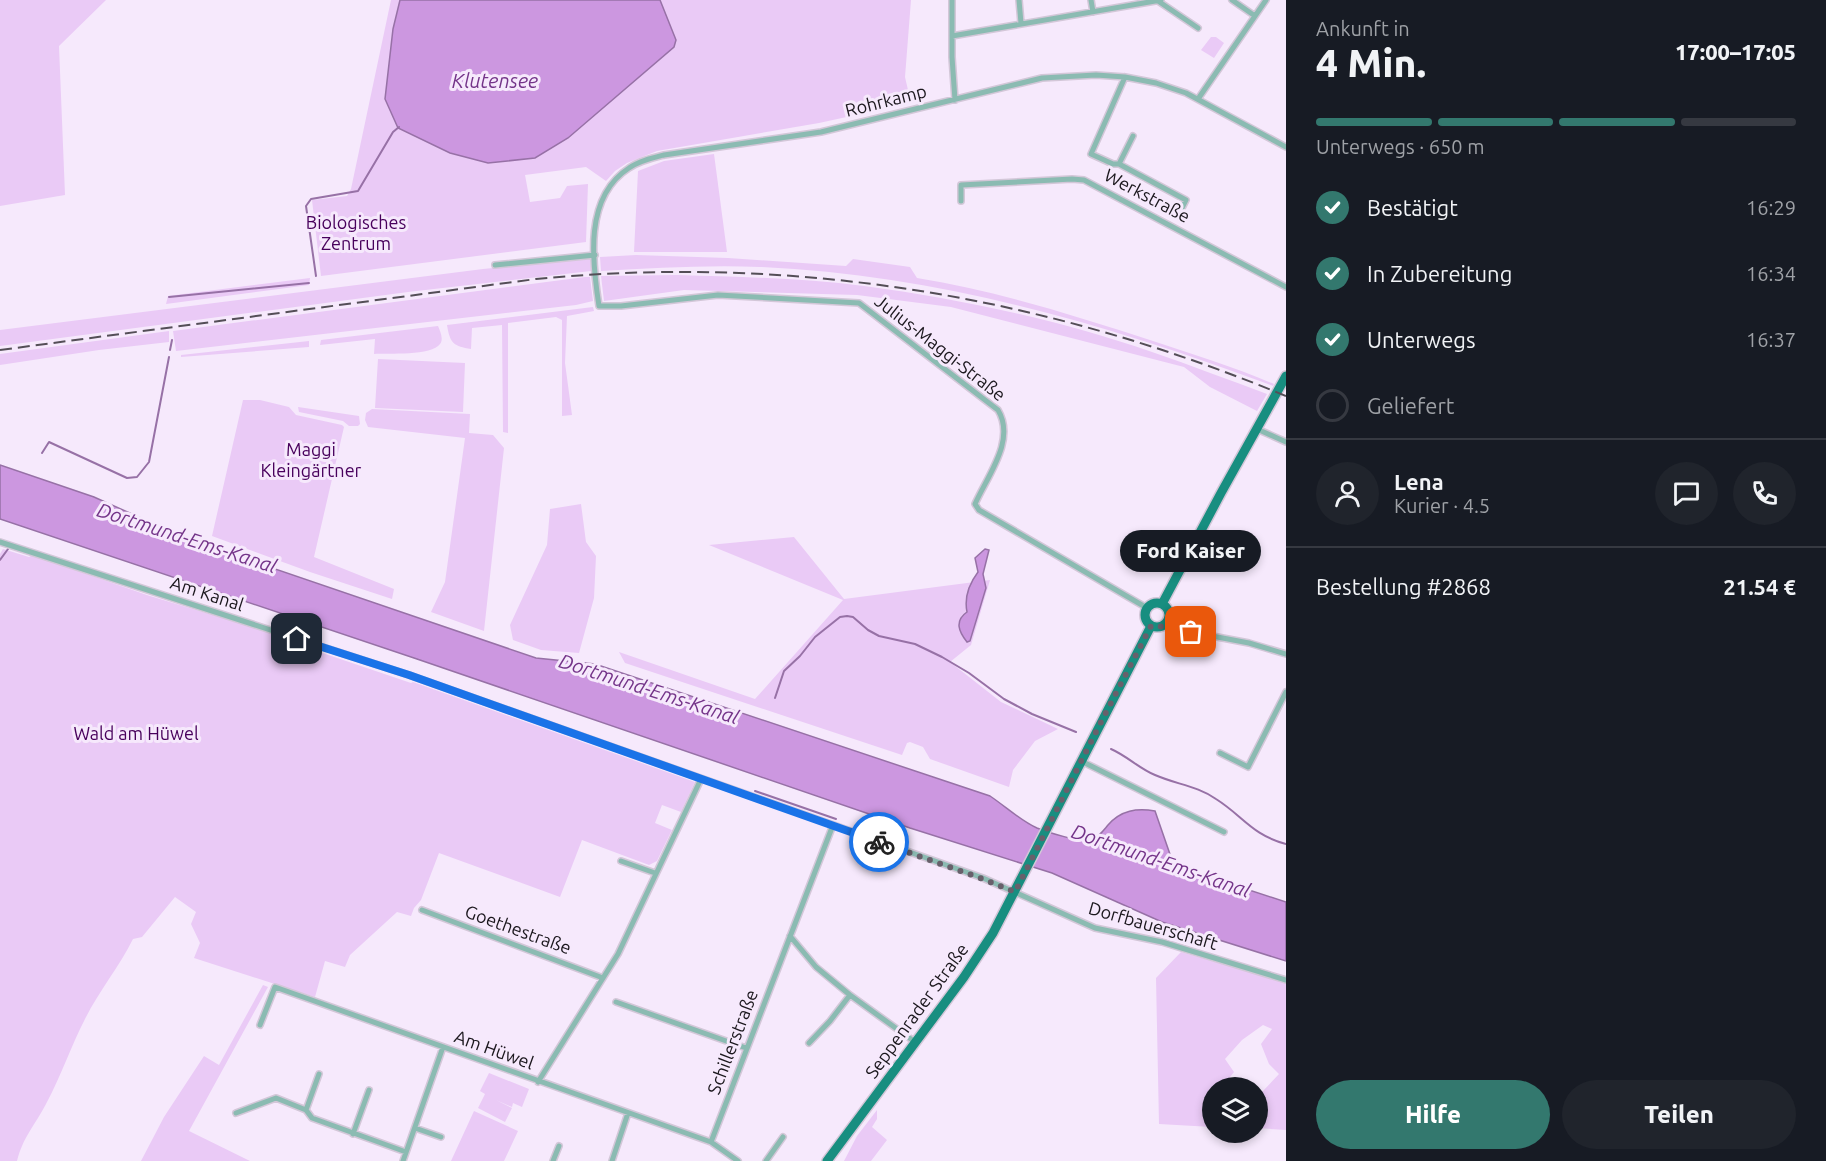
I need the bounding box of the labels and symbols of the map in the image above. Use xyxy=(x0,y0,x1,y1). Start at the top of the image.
water label: Klutensee xyxy=(452,69,538,92)
street label: Rohrkamp xyxy=(843,80,929,120)
street label: Werkstraße xyxy=(1101,164,1194,226)
park label: Biologisches Zentrum xyxy=(306,212,406,253)
street label: Julius-Maggi-Straße xyxy=(871,290,1010,404)
park label: Maggi Kleingärtner xyxy=(261,439,362,480)
water label: Dortmund-Ems-Kanal xyxy=(94,498,280,578)
callout: Ford Kaiser xyxy=(1120,530,1262,572)
street label: Am Kanal xyxy=(168,572,247,614)
pin xyxy=(1165,606,1216,657)
pin xyxy=(271,613,322,664)
water label: Dortmund-Ems-Kanal xyxy=(556,649,742,729)
park label: Wald am Hüwel xyxy=(73,723,199,743)
courier xyxy=(849,812,909,872)
water label: Dortmund-Ems-Kanal xyxy=(1069,819,1254,902)
street label: Dorfbauerschaft xyxy=(1086,897,1220,953)
street label: Goethestraße xyxy=(463,901,574,958)
street label: Seppenrader Straße xyxy=(861,939,972,1082)
street label: Schillerstraße xyxy=(703,987,761,1097)
street label: Am Hüwel xyxy=(452,1026,537,1073)

